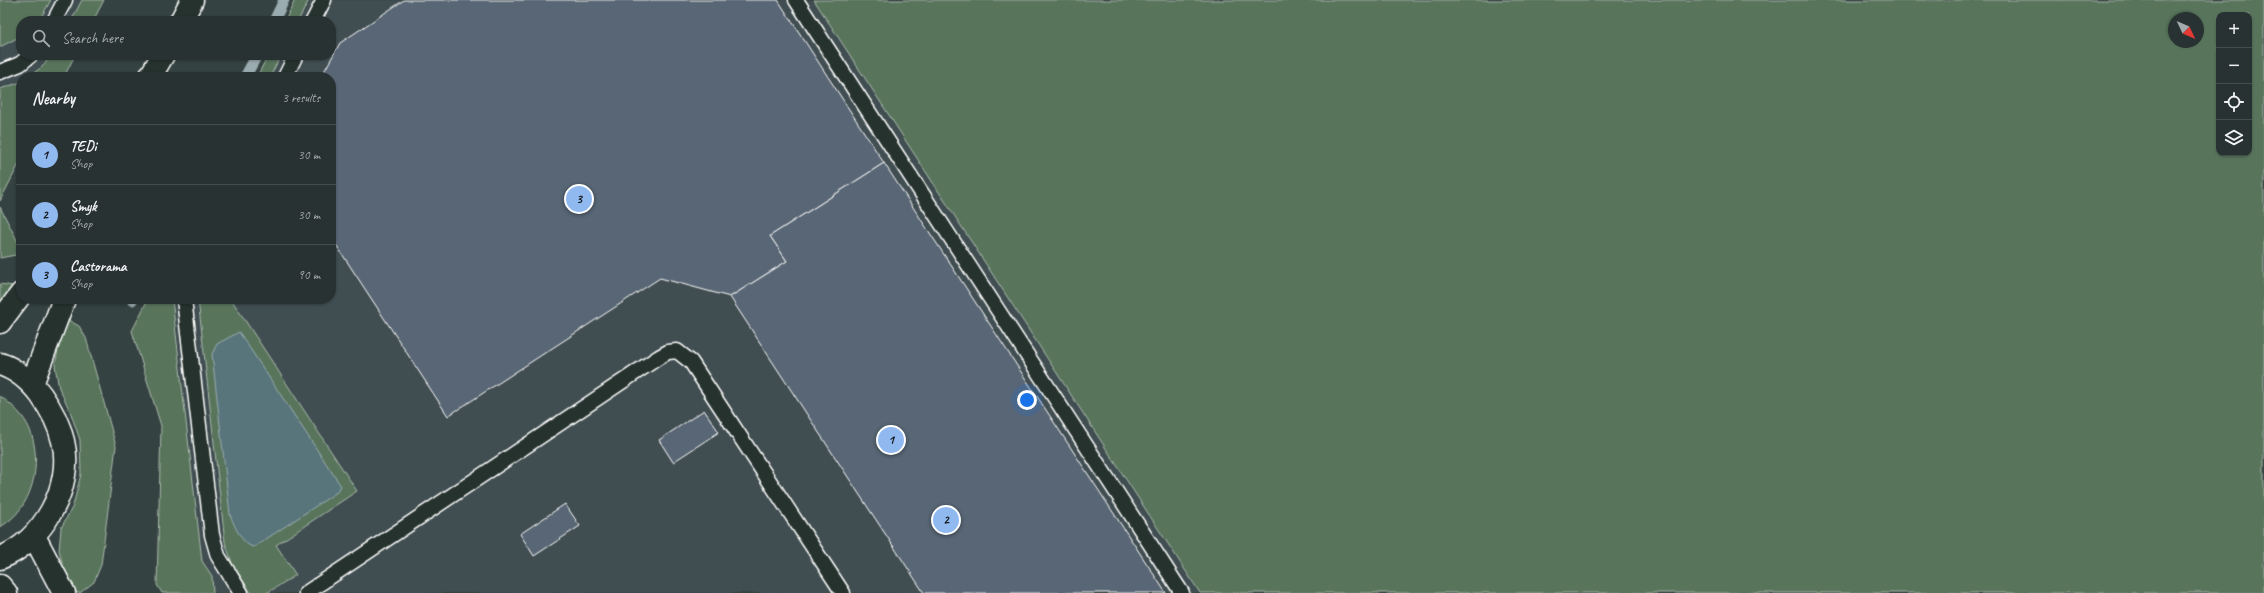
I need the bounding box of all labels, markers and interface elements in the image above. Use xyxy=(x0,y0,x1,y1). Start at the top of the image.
north arrow xyxy=(2168,12,2204,48)
map controls xyxy=(2216,12,2252,156)
button: + xyxy=(2216,12,2252,48)
search box xyxy=(16,16,336,60)
icon: search xyxy=(30,27,52,49)
text: Search here xyxy=(62,29,123,48)
button: − xyxy=(2216,48,2252,84)
button: locate xyxy=(2216,84,2252,120)
text: Nearby xyxy=(32,88,75,109)
text: 3 results xyxy=(282,90,320,106)
button: layers xyxy=(2216,120,2252,156)
text: TEDi xyxy=(70,137,96,156)
text: 1 xyxy=(42,147,48,163)
text: 30 m xyxy=(298,147,320,163)
text: Shop xyxy=(70,156,92,172)
pin: 3 xyxy=(566,184,592,214)
text: Smyk xyxy=(70,197,97,216)
text: 2 xyxy=(42,207,48,223)
text: 30 m xyxy=(298,207,320,223)
text: Shop xyxy=(70,216,92,232)
text: Castorama xyxy=(70,257,126,276)
text: 3 xyxy=(42,267,48,283)
text: 90 m xyxy=(298,267,320,283)
text: Shop xyxy=(70,276,92,292)
your location xyxy=(1017,390,1037,410)
pin: 1 xyxy=(878,425,904,455)
pin: 2 xyxy=(933,505,959,535)

